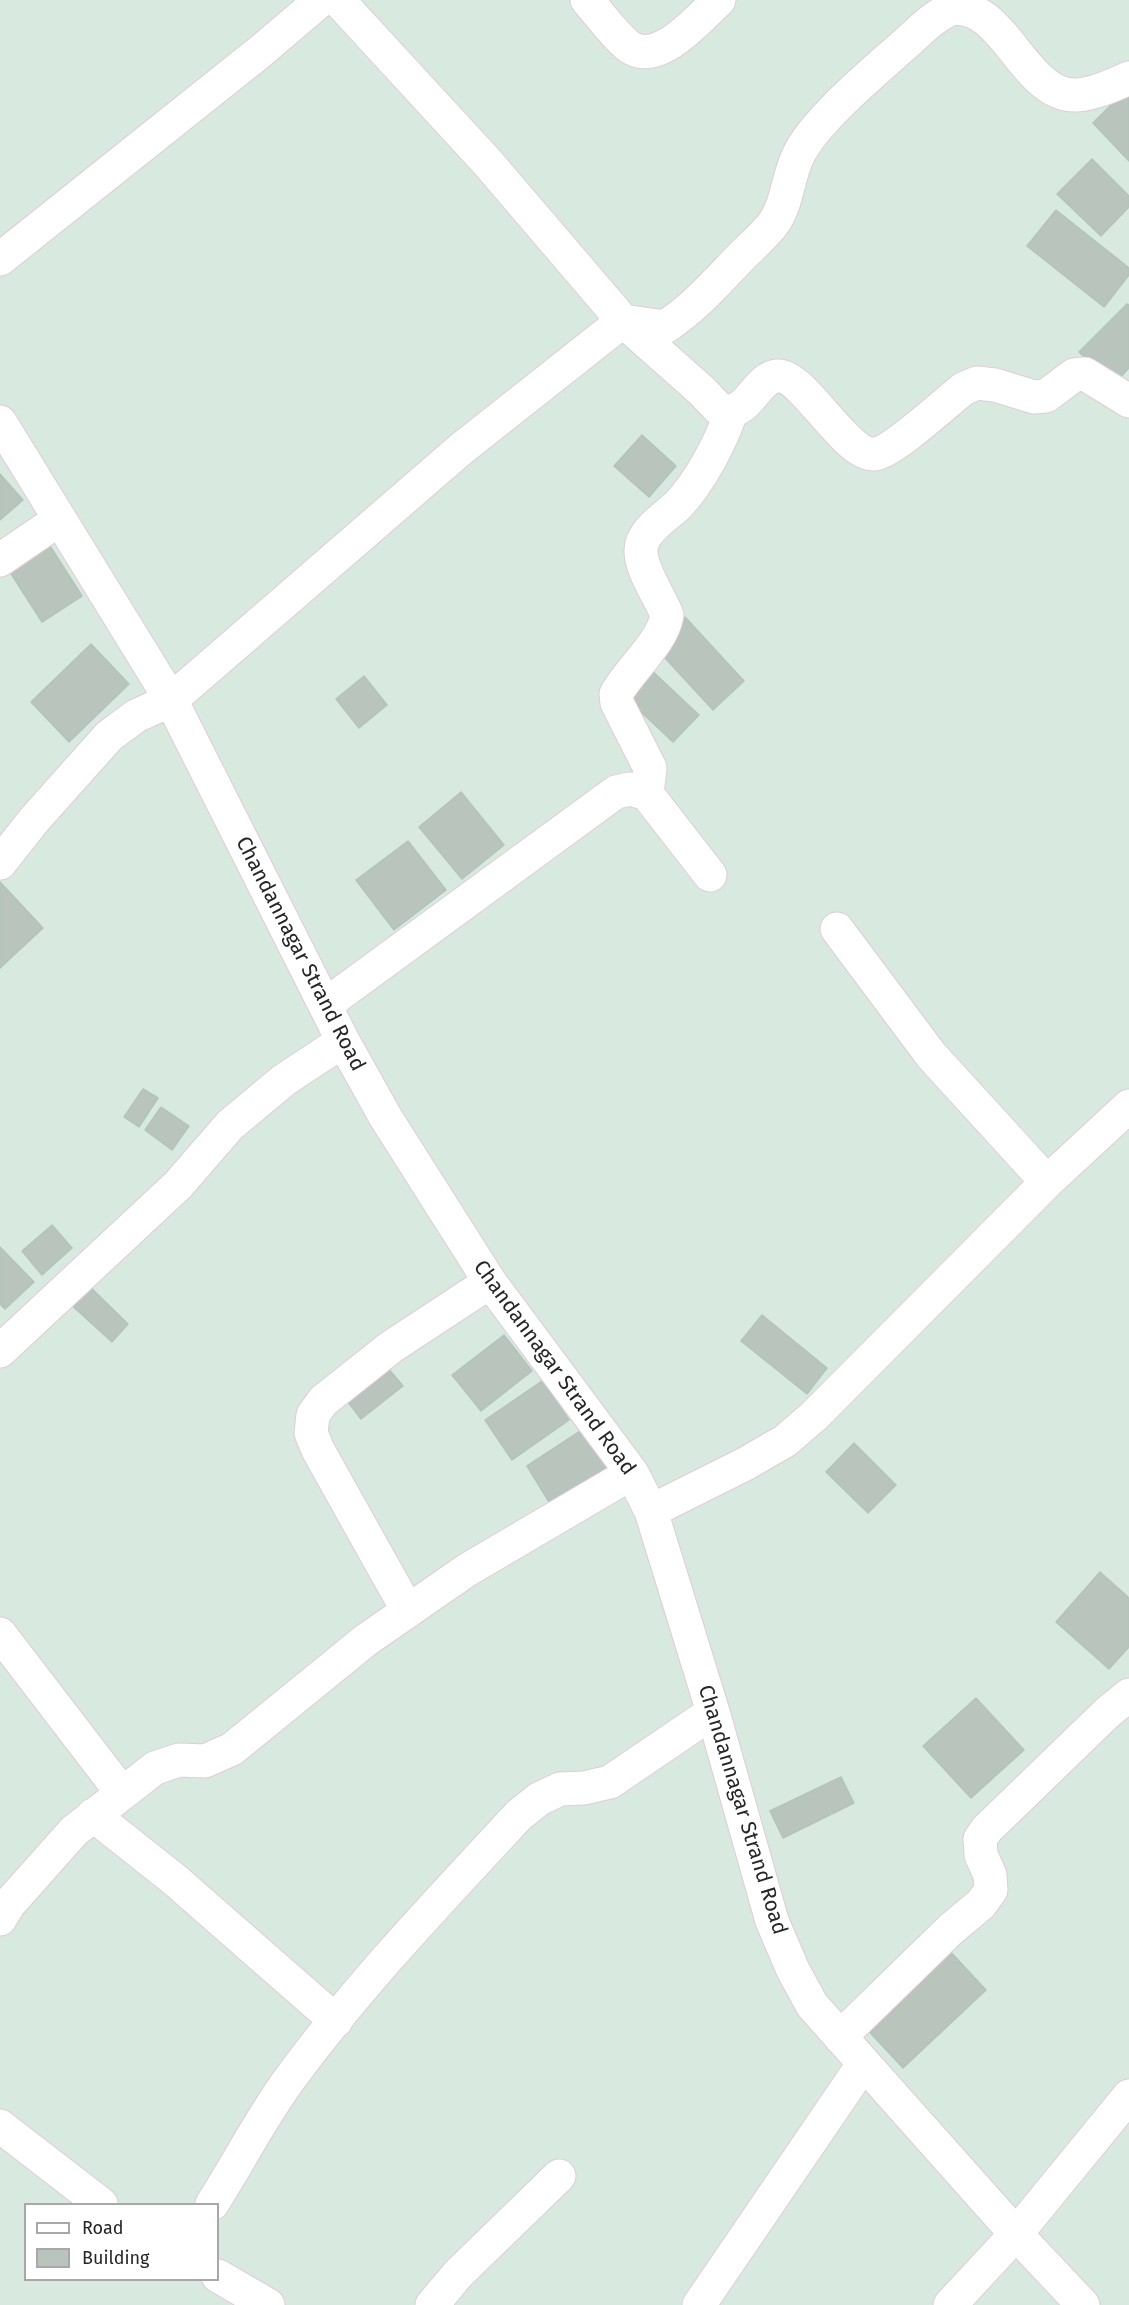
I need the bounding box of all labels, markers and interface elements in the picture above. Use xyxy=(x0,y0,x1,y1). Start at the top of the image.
street label: Chandannagar Strand Road xyxy=(230,833,370,1075)
street label: Chandannagar Strand Road xyxy=(467,1256,641,1480)
street label: Chandannagar Strand Road xyxy=(692,1682,792,1938)
legend xyxy=(24,2203,219,2281)
text: Road xyxy=(82,2217,124,2239)
text: Building xyxy=(82,2247,149,2269)

